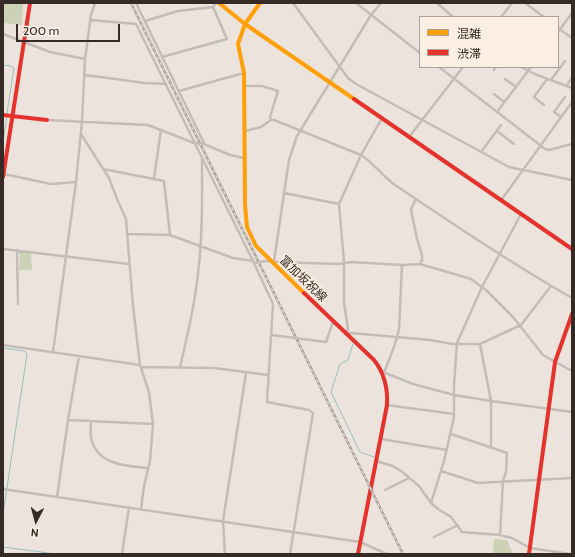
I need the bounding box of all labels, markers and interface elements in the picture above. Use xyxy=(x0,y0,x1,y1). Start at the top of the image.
scale bar xyxy=(18,16,122,42)
legend xyxy=(419,16,559,68)
text: 200 m xyxy=(23,23,59,38)
text: 混雑 xyxy=(457,26,481,41)
text: 渋滞 xyxy=(457,46,481,61)
street label: 富加坂祝線 xyxy=(276,253,330,305)
north arrow xyxy=(16,501,56,541)
text: N xyxy=(30,526,39,540)

